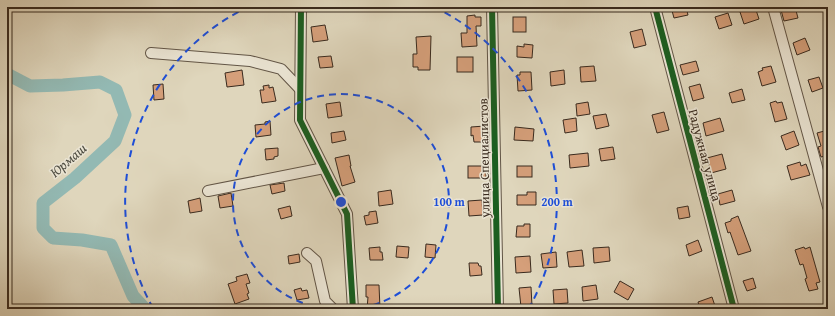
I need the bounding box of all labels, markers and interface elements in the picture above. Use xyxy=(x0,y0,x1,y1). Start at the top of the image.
street label: улица Специалистов xyxy=(473,98,495,219)
street label: Радужная улица xyxy=(684,107,727,204)
water label: Юрмаш xyxy=(45,138,91,182)
text: 100 m xyxy=(433,193,466,210)
text: 200 m xyxy=(541,193,574,210)
centre of rings xyxy=(334,195,348,209)

